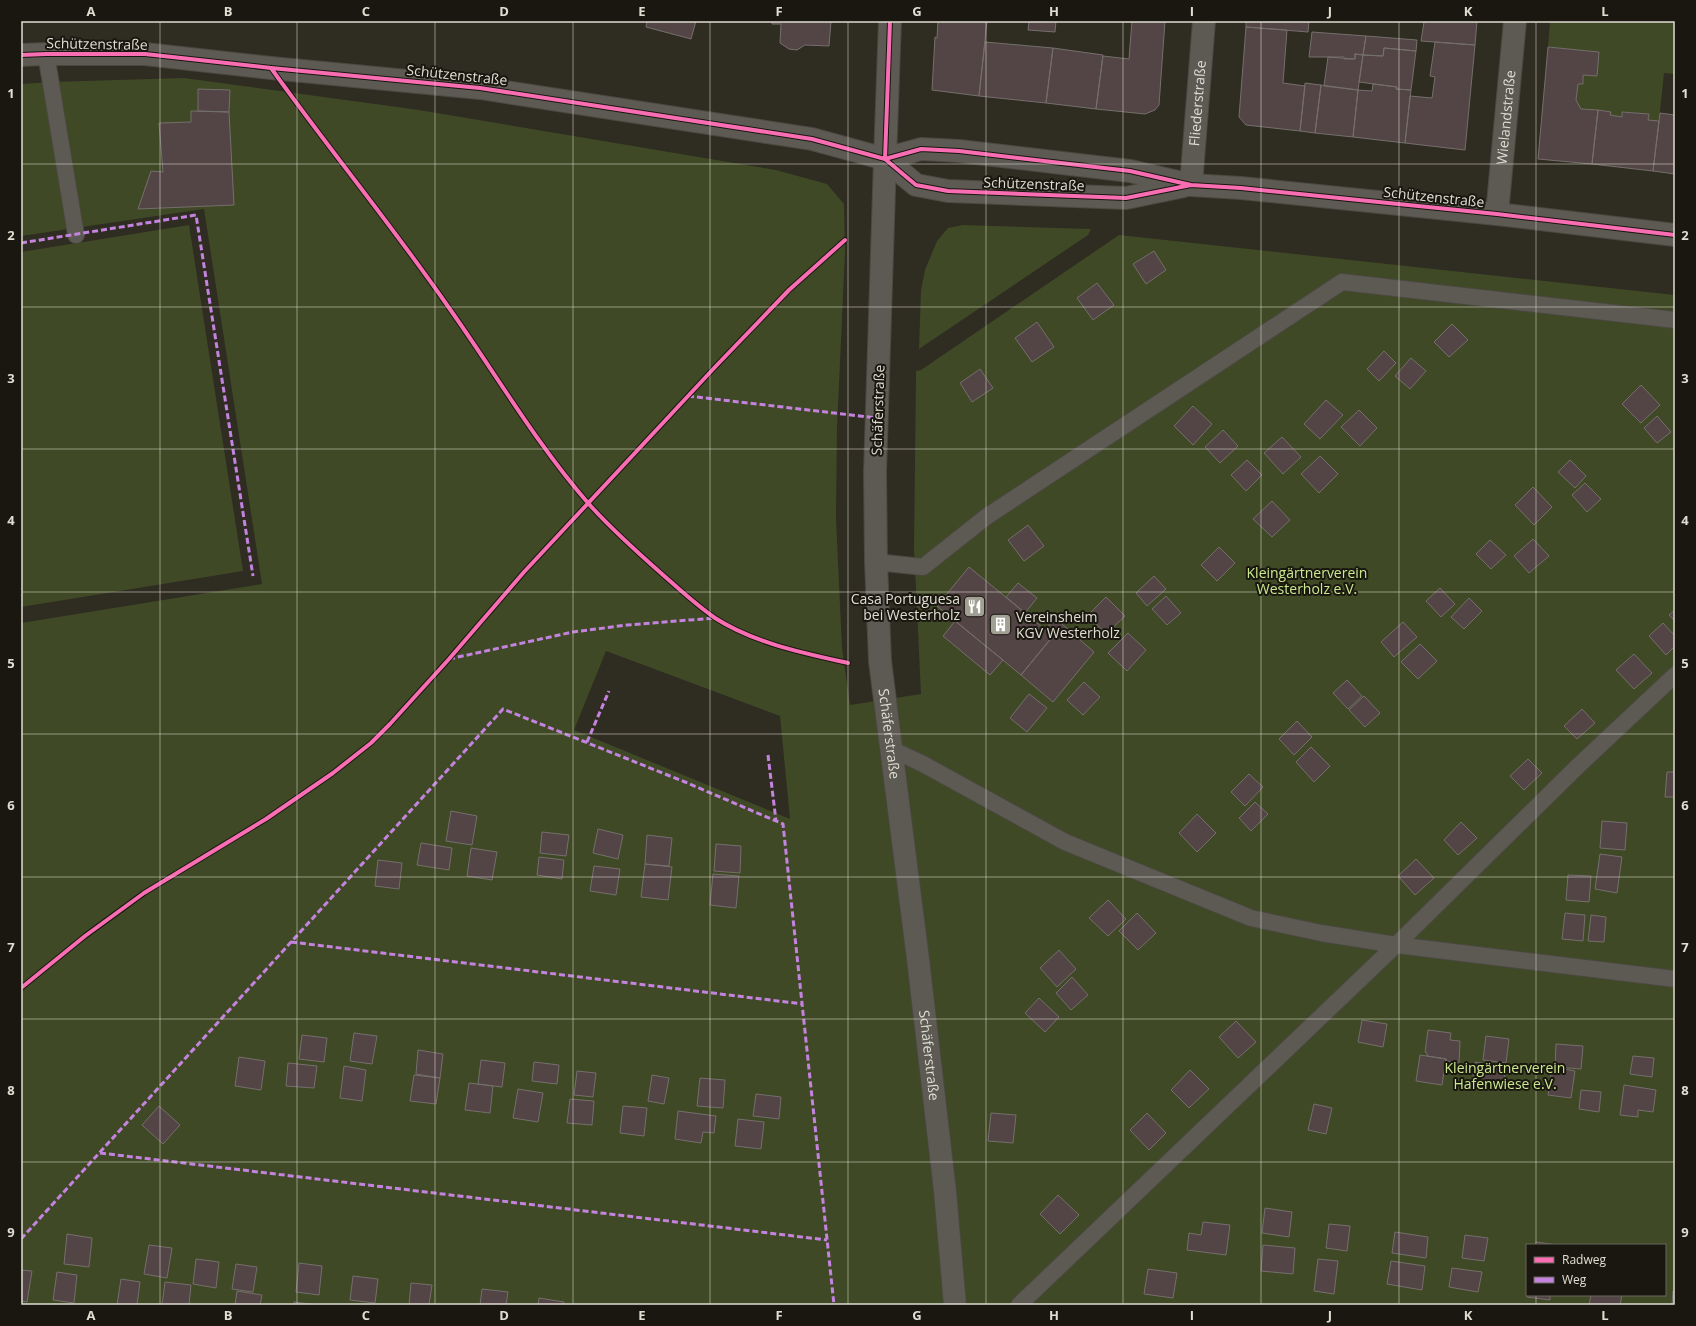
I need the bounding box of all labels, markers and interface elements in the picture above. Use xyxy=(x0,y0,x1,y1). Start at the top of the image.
text: A xyxy=(87,2,96,20)
text: B xyxy=(224,2,233,20)
text: C xyxy=(362,2,370,20)
text: D xyxy=(499,2,509,20)
text: E xyxy=(638,2,646,20)
text: F xyxy=(775,2,783,20)
text: G xyxy=(912,2,922,20)
text: H xyxy=(1049,2,1059,20)
text: I xyxy=(1190,2,1194,20)
text: J xyxy=(1327,2,1332,20)
text: K xyxy=(1464,2,1473,20)
text: L xyxy=(1601,2,1609,20)
street label: Schützenstraße xyxy=(46,33,148,54)
street label: Fliederstraße xyxy=(1184,59,1210,147)
street label: Schützenstraße xyxy=(406,60,509,89)
street label: Wielandstraße xyxy=(1492,69,1519,165)
text: 1 xyxy=(7,84,15,102)
text: 1 xyxy=(1681,84,1689,102)
street label: Schützenstraße xyxy=(983,172,1085,195)
street label: Schützenstraße xyxy=(1383,182,1486,211)
text: 2 xyxy=(7,226,15,244)
text: 2 xyxy=(1681,226,1689,244)
street label: Schäferstraße xyxy=(866,364,889,456)
text: 3 xyxy=(7,369,15,387)
text: 3 xyxy=(1681,369,1689,387)
text: 4 xyxy=(7,511,15,529)
text: 4 xyxy=(1681,511,1689,529)
park label: Kleingärtnerverein Westerholz e.V. xyxy=(1247,563,1367,598)
place label: Casa Portuguesa bei Westerholz xyxy=(851,589,960,624)
restaurant icon: Casa Portuguesa bei Westerholz xyxy=(962,594,988,620)
place label: Vereinsheim KGV Westerholz xyxy=(1016,607,1120,642)
building icon: Vereinsheim KGV Westerholz xyxy=(987,612,1013,638)
text: 5 xyxy=(7,654,15,672)
text: 5 xyxy=(1681,654,1689,672)
street label: Schäferstraße xyxy=(875,687,905,780)
text: 6 xyxy=(7,796,15,814)
text: 6 xyxy=(1681,796,1689,814)
text: 7 xyxy=(7,938,15,956)
text: 7 xyxy=(1681,938,1689,956)
street label: Schäferstraße xyxy=(915,1009,944,1102)
park label: Kleingärtnerverein Hafenwiese e.V. xyxy=(1445,1058,1565,1093)
text: 8 xyxy=(7,1081,15,1099)
text: 8 xyxy=(1681,1081,1689,1099)
text: 9 xyxy=(7,1223,15,1241)
text: 9 xyxy=(1681,1223,1689,1241)
legend xyxy=(1526,1244,1666,1296)
text: Radweg xyxy=(1562,1251,1606,1268)
text: Weg xyxy=(1562,1271,1587,1288)
text: A xyxy=(87,1306,96,1324)
text: B xyxy=(224,1306,233,1324)
text: C xyxy=(362,1306,370,1324)
text: D xyxy=(499,1306,509,1324)
text: E xyxy=(638,1306,646,1324)
text: F xyxy=(775,1306,783,1324)
text: G xyxy=(912,1306,922,1324)
text: H xyxy=(1049,1306,1059,1324)
text: I xyxy=(1190,1306,1194,1324)
text: J xyxy=(1327,1306,1332,1324)
text: K xyxy=(1464,1306,1473,1324)
text: L xyxy=(1601,1306,1609,1324)

